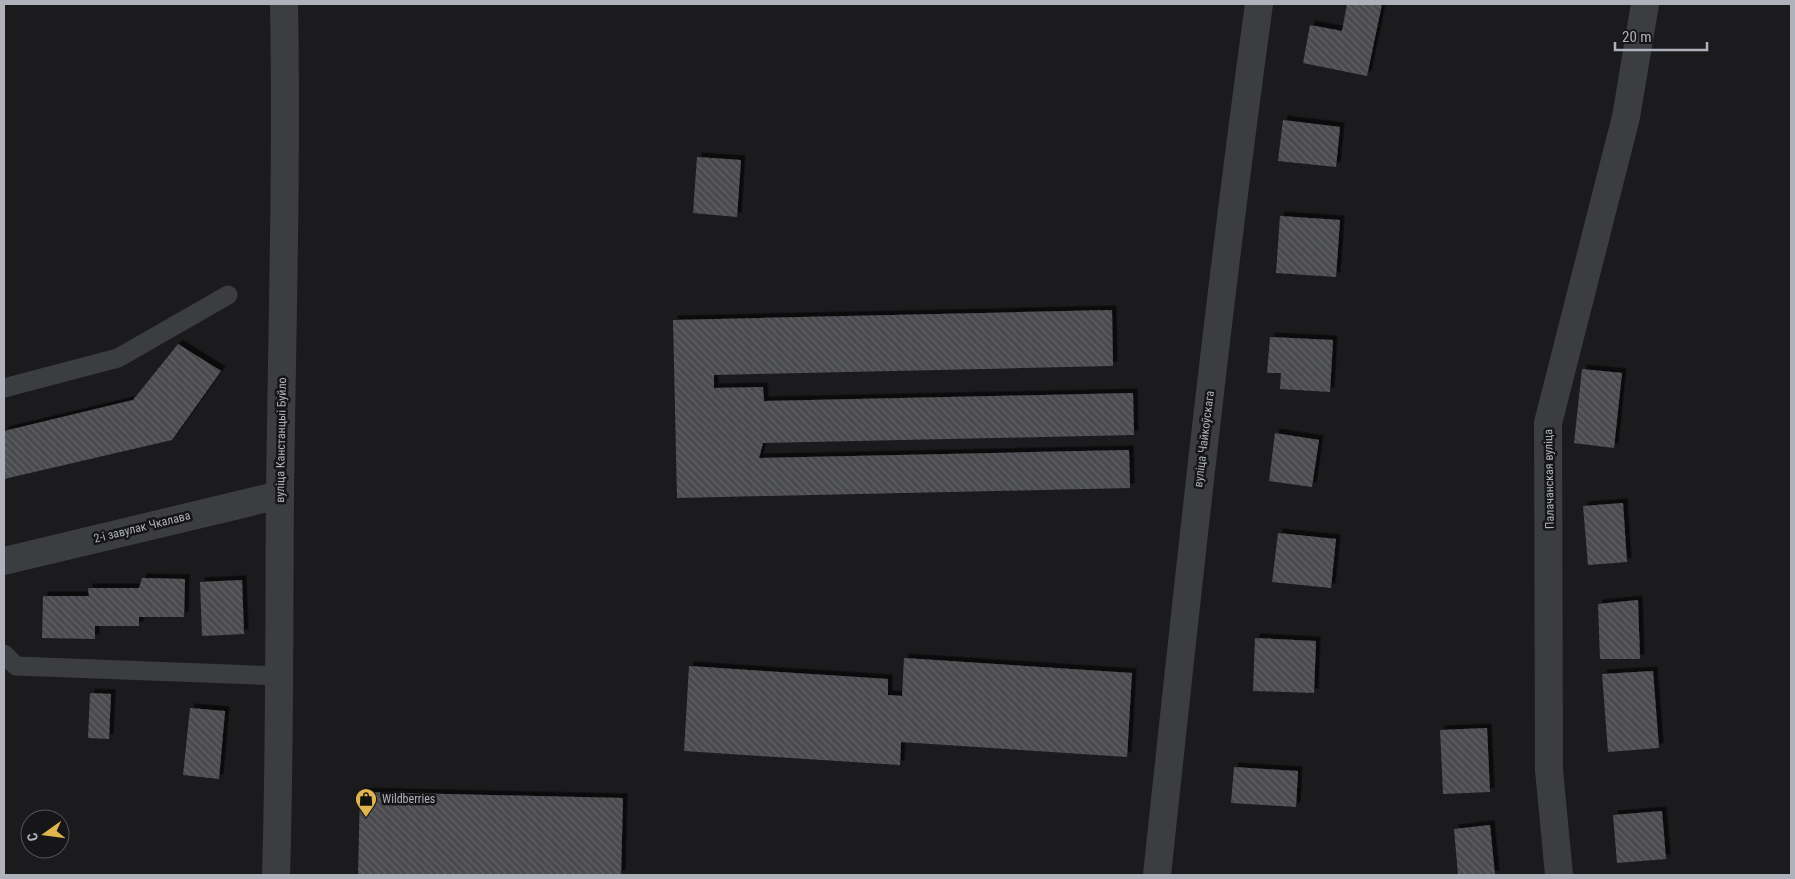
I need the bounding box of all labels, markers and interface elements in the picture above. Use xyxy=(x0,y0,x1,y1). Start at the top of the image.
scale bar xyxy=(1615,20,1708,52)
text: 20 m xyxy=(1622,28,1652,46)
street label: вуліца Канстанцыі Буйло xyxy=(273,377,289,503)
street label: вуліца Чайкоўскага xyxy=(1191,390,1217,488)
street label: Палачанская вуліца xyxy=(1541,429,1557,529)
street label: 2-і завулак Чкалава xyxy=(92,508,192,546)
shop icon: Wildberries xyxy=(354,787,378,818)
place label: Wildberries xyxy=(382,792,435,806)
north arrow xyxy=(20,809,70,859)
text: С xyxy=(24,831,41,843)

